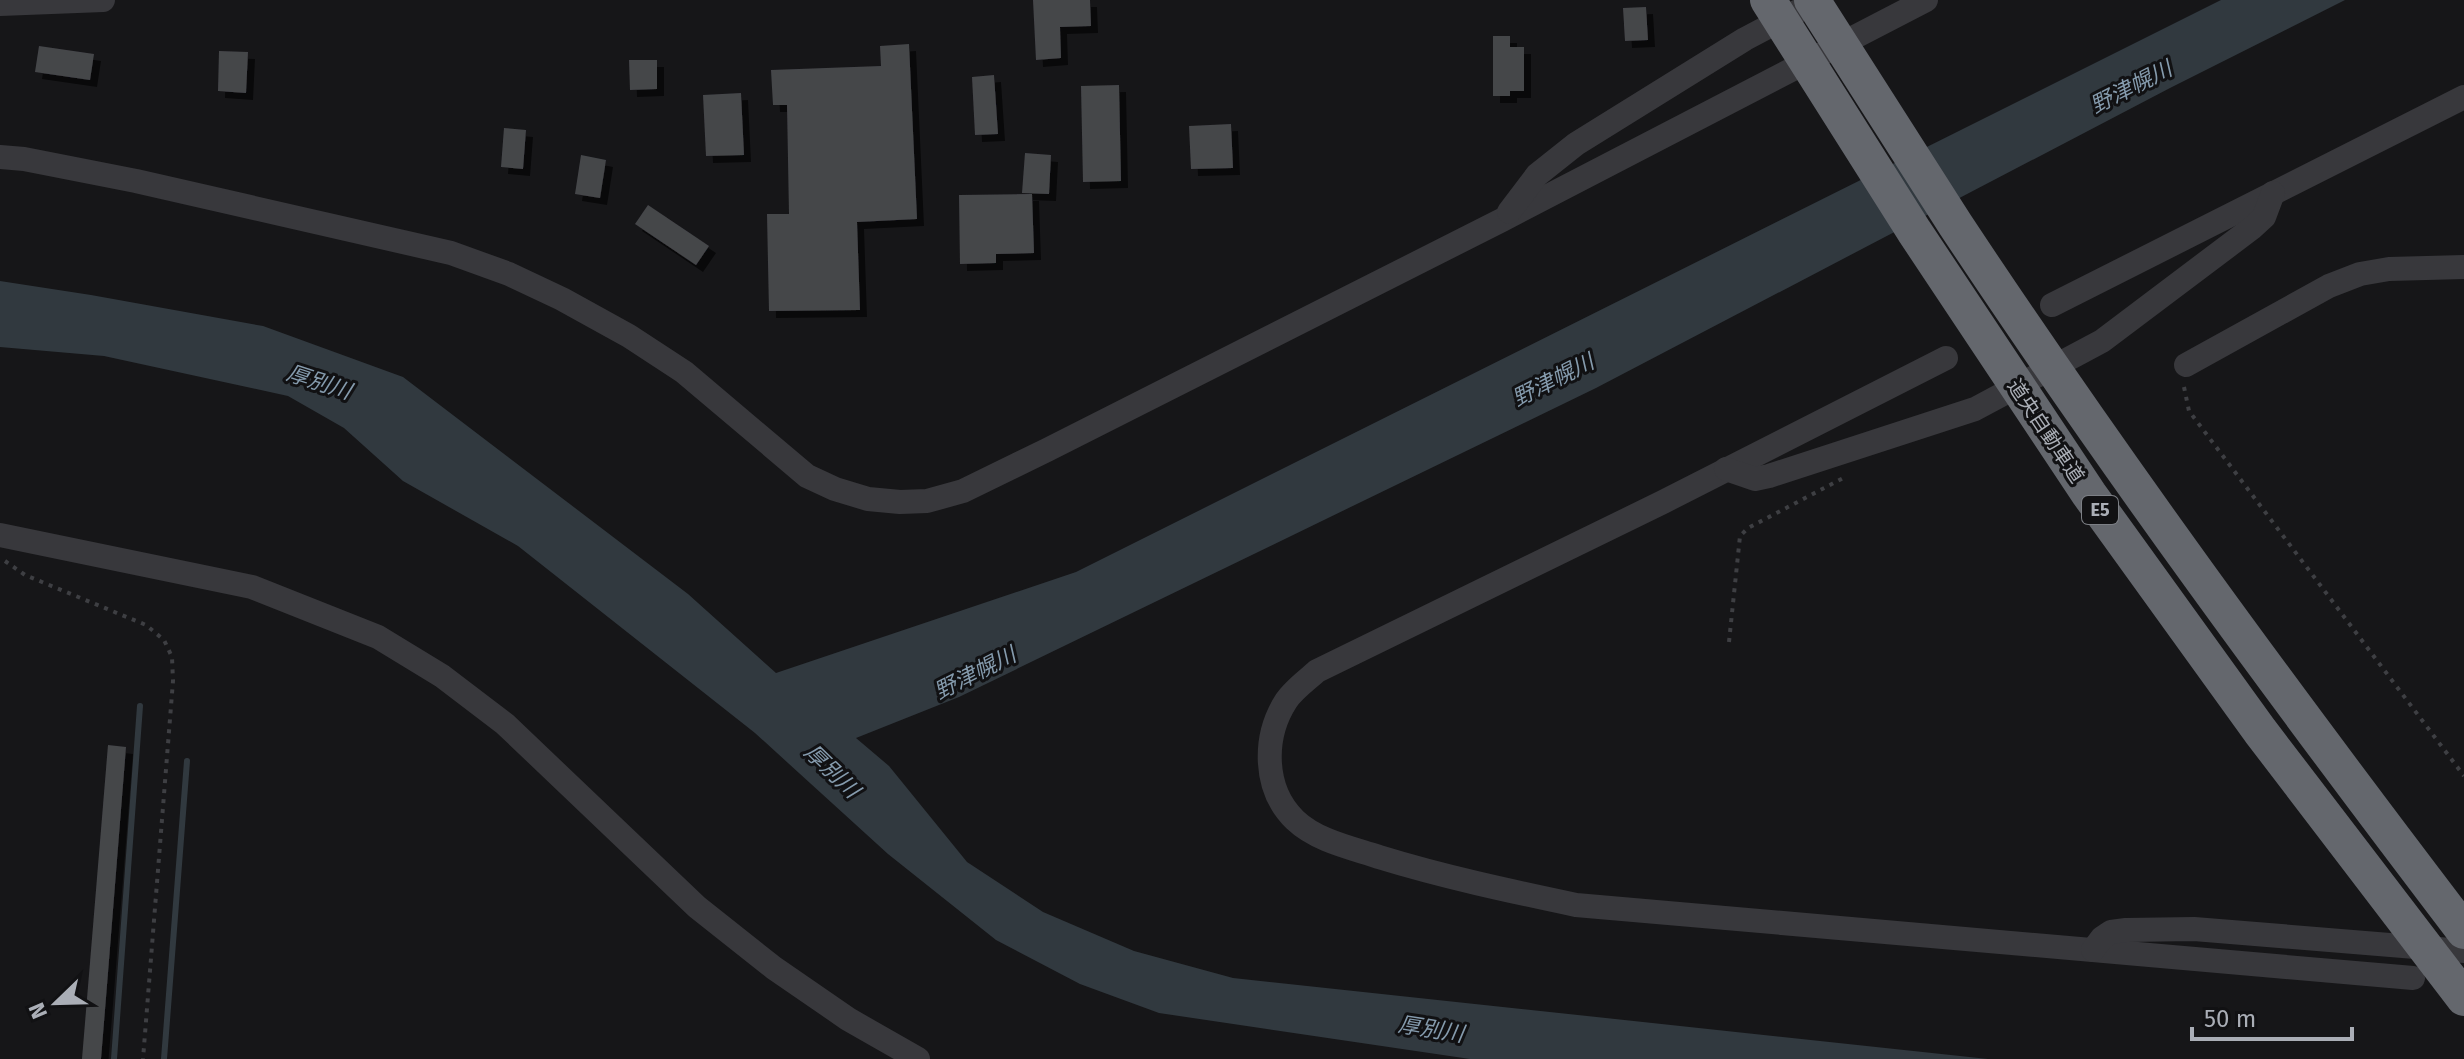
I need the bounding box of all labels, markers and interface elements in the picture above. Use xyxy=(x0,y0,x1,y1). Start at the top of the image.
water label: 野津幌川 xyxy=(2086,54,2178,119)
water label: 野津幌川 xyxy=(1508,347,1600,412)
water label: 厚別川 xyxy=(283,359,356,406)
street label: 道央自動車道 xyxy=(2002,375,2090,487)
road number: E5 xyxy=(2082,496,2118,524)
water label: 野津幌川 xyxy=(930,640,1022,705)
water label: 厚別川 xyxy=(799,738,867,805)
north arrow xyxy=(16,963,96,1043)
scale bar xyxy=(2192,991,2352,1041)
text: N xyxy=(23,999,53,1023)
text: 50 m xyxy=(2204,1005,2256,1033)
water label: 厚別川 xyxy=(1396,1011,1468,1048)

